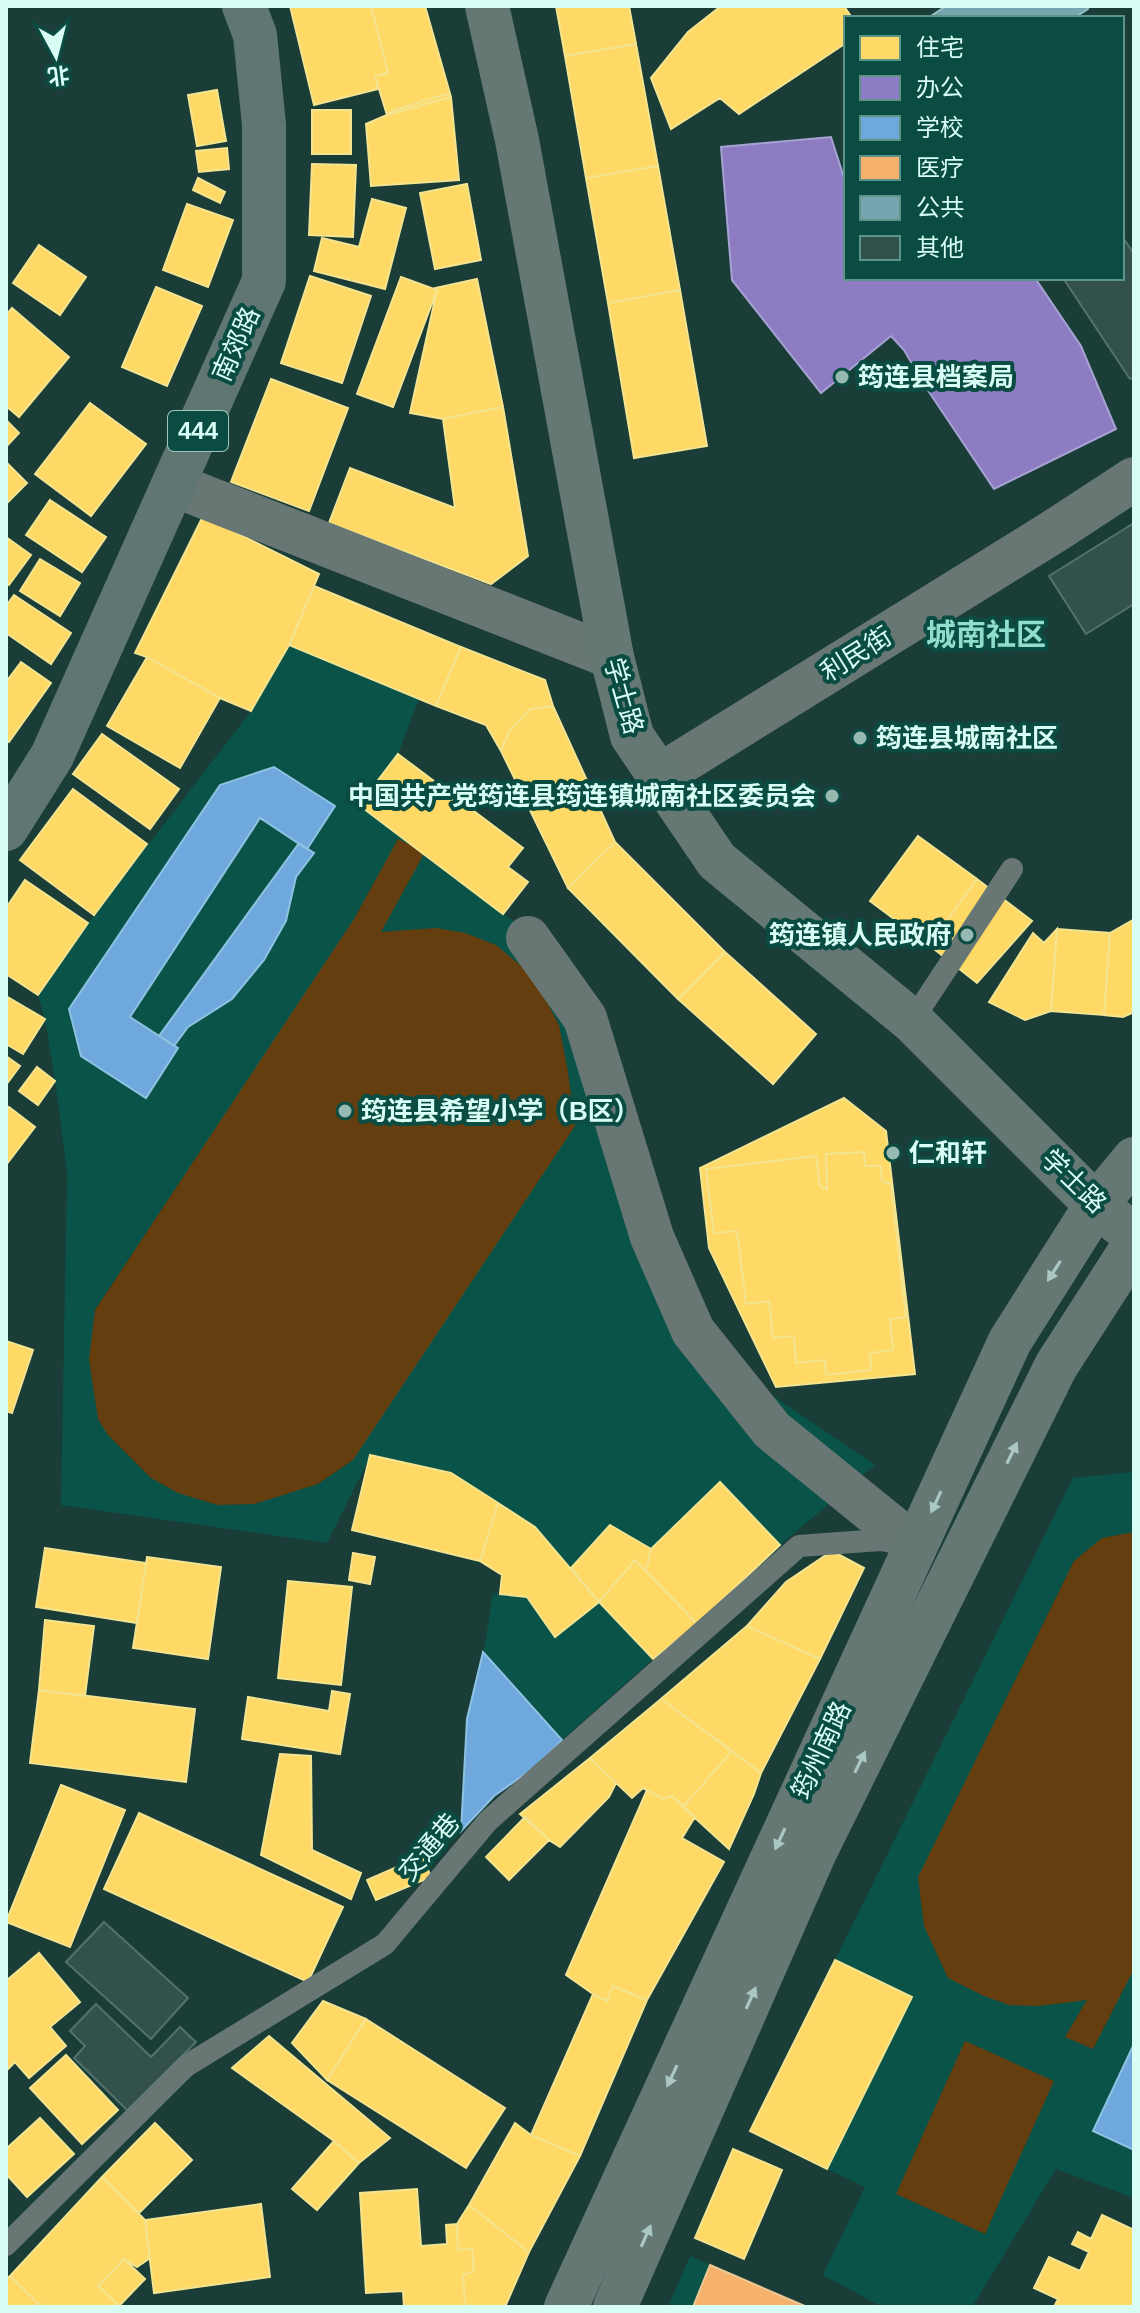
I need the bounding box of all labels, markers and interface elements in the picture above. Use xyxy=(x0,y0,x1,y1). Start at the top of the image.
north arrow xyxy=(16,16,96,96)
legend xyxy=(844,16,1124,280)
text: 住宅 xyxy=(916,34,964,61)
text: 北 xyxy=(46,62,71,89)
text: 办公 xyxy=(916,74,964,101)
text: 学校 xyxy=(916,114,964,141)
text: 医疗 xyxy=(916,154,964,181)
text: 公共 xyxy=(916,194,964,221)
text: 其他 xyxy=(916,234,964,261)
street label: 南郊路 xyxy=(206,302,266,386)
place label: 筠连县档案局 xyxy=(858,362,1014,392)
marker: 筠连县档案局 xyxy=(833,368,851,386)
road number: 444 xyxy=(168,411,228,451)
district label: 城南社区 xyxy=(926,618,1046,651)
street label: 利民街 xyxy=(815,621,897,687)
street label: 学士路 xyxy=(599,654,649,738)
place label: 筠连县城南社区 xyxy=(876,723,1058,753)
marker: 筠连县城南社区 xyxy=(851,729,869,747)
place label: 中国共产党筠连县筠连镇城南社区委员会 xyxy=(348,781,816,811)
marker: 中国共产党筠连县筠连镇城南社区委员会 xyxy=(823,787,841,805)
place label: 筠连镇人民政府 xyxy=(769,920,951,950)
marker: 筠连镇人民政府 xyxy=(958,926,976,944)
place label: 筠连县希望小学（B区） xyxy=(361,1096,640,1126)
marker: 筠连县希望小学（B区） xyxy=(336,1102,354,1120)
place label: 仁和轩 xyxy=(909,1138,987,1168)
street label: 学士路 xyxy=(1036,1143,1112,1219)
marker: 仁和轩 xyxy=(884,1144,902,1162)
one-way arrow xyxy=(1048,1260,1062,1282)
one-way arrow xyxy=(1006,1442,1019,1465)
one-way arrow xyxy=(929,1490,943,1513)
street label: 筠州南路 xyxy=(785,1697,857,1803)
one-way arrow xyxy=(853,1750,867,1773)
street label: 交通巷 xyxy=(392,1807,466,1887)
one-way arrow xyxy=(773,1828,787,1851)
one-way arrow xyxy=(744,1986,758,2009)
one-way arrow xyxy=(665,2064,678,2088)
one-way arrow xyxy=(640,2224,653,2247)

